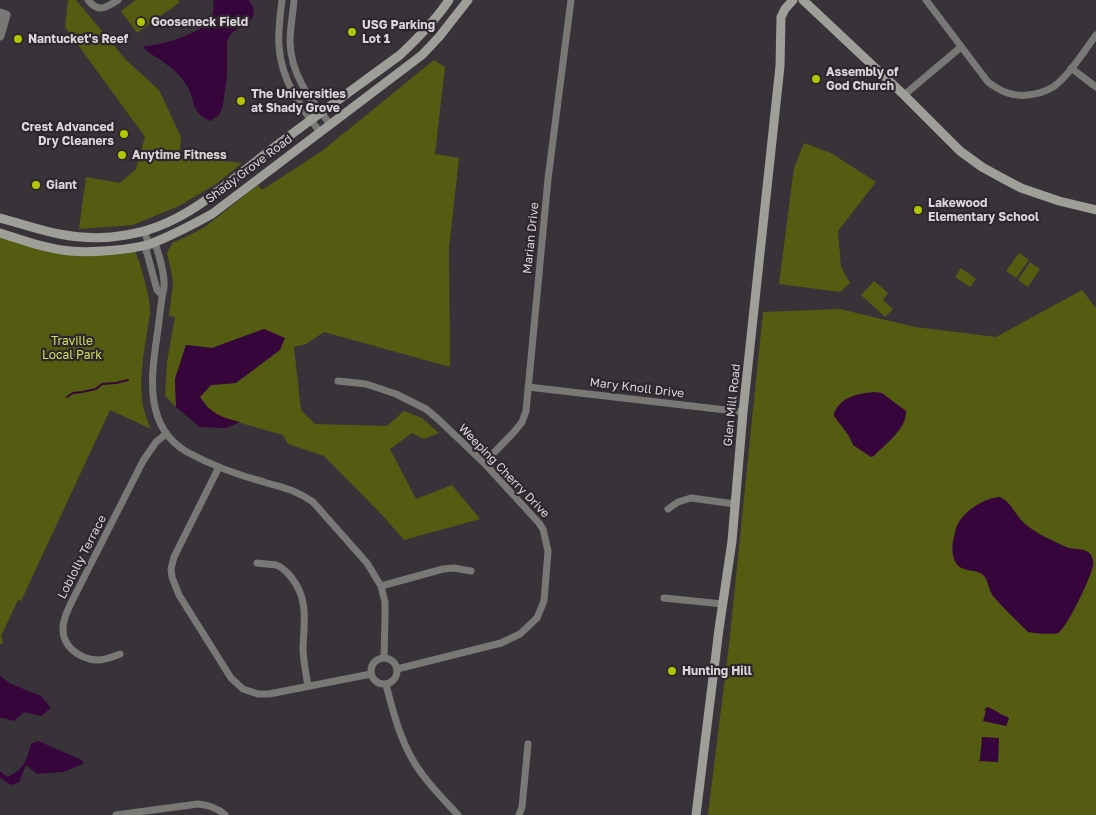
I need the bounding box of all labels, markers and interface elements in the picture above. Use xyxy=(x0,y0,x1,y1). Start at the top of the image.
place label: Gooseneck Field xyxy=(151,15,248,29)
marker: Gooseneck Field xyxy=(135,16,147,28)
place label: USG Parking Lot 1 xyxy=(362,18,435,46)
marker: USG Parking Lot 1 xyxy=(346,26,358,38)
place label: Nantucket's Reef xyxy=(28,32,128,46)
marker: Nantucket's Reef xyxy=(12,33,24,45)
place label: Assembly of God Church xyxy=(826,65,898,93)
marker: Assembly of God Church xyxy=(810,73,822,85)
place label: The Universities at Shady Grove xyxy=(251,87,346,115)
marker: The Universities at Shady Grove xyxy=(235,95,247,107)
place label: Crest Advanced Dry Cleaners xyxy=(21,120,114,148)
marker: Crest Advanced Dry Cleaners xyxy=(118,128,130,140)
street label: Shady Grove Road xyxy=(203,132,295,206)
place label: Anytime Fitness xyxy=(132,148,227,162)
marker: Anytime Fitness xyxy=(116,149,128,161)
place label: Giant xyxy=(46,178,77,192)
marker: Giant xyxy=(30,179,42,191)
place label: Lakewood Elementary School xyxy=(928,196,1039,224)
street label: Marian Drive xyxy=(520,201,542,275)
marker: Lakewood Elementary School xyxy=(912,204,924,216)
park label: Traville Local Park xyxy=(42,334,102,362)
street label: Glen Mill Road xyxy=(720,363,744,447)
street label: Mary Knoll Drive xyxy=(589,375,685,401)
street label: Weeping Cherry Drive xyxy=(455,421,553,521)
street label: Loblolly Terrace xyxy=(55,513,109,601)
place label: Hunting Hill xyxy=(682,664,752,678)
marker: Hunting Hill xyxy=(666,665,678,677)

